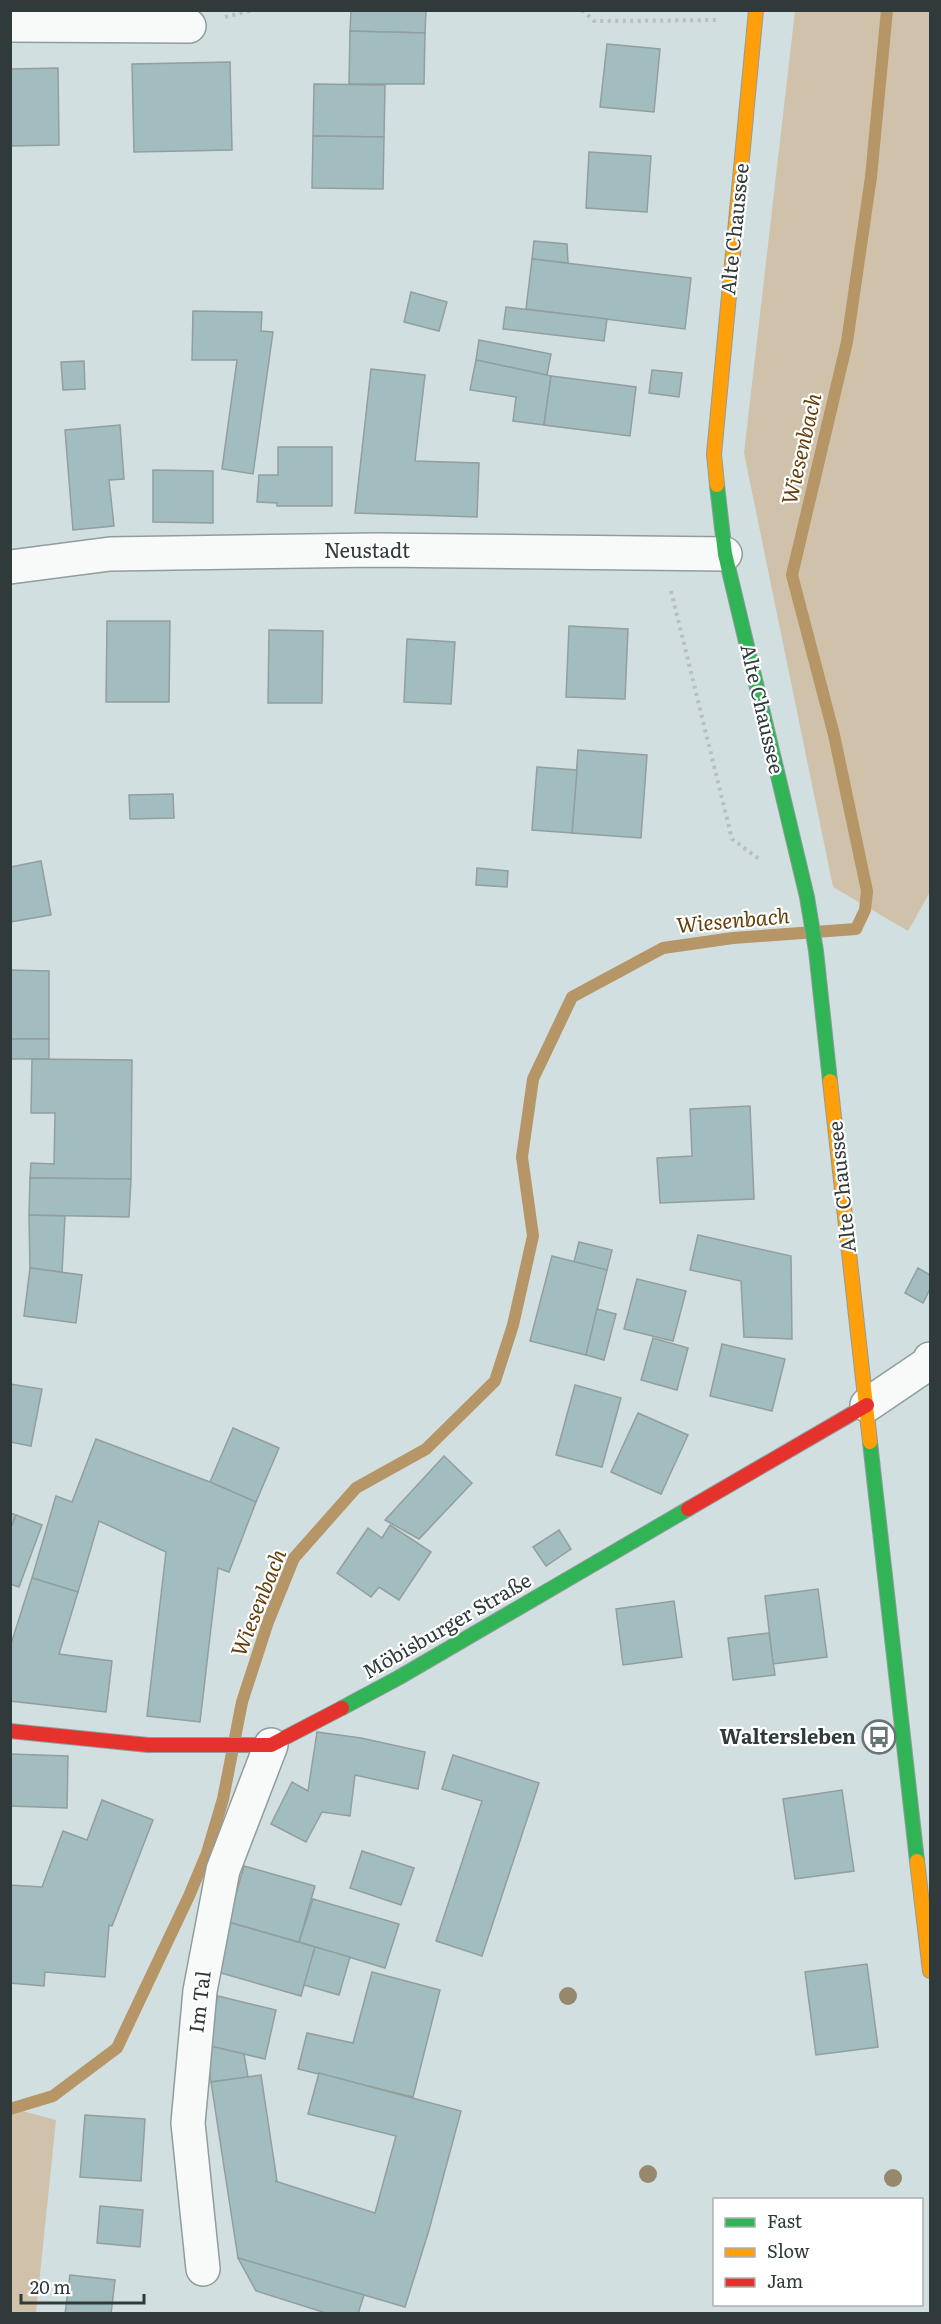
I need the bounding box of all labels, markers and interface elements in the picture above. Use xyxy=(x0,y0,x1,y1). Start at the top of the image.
street label: Alte Chaussee xyxy=(711,161,755,296)
water label: Wiesenbach xyxy=(772,389,828,507)
street label: Neustadt xyxy=(324,534,410,564)
street label: Alte Chaussee xyxy=(734,641,793,776)
water label: Wiesenbach xyxy=(675,898,791,939)
street label: Alte Chaussee xyxy=(818,1120,862,1255)
water label: Wiesenbach xyxy=(221,1543,293,1660)
street label: Möbisburger Straße xyxy=(356,1564,536,1685)
bus stop icon: Waltersleben xyxy=(861,1719,897,1755)
place label: Waltersleben xyxy=(720,1720,856,1750)
street label: Im Tal xyxy=(179,1969,217,2035)
legend xyxy=(713,2198,923,2306)
text: Fast xyxy=(767,2207,803,2234)
text: Slow xyxy=(767,2237,810,2264)
scale bar xyxy=(21,2267,144,2305)
text: Jam xyxy=(767,2267,803,2294)
text: 20 m xyxy=(30,2273,71,2300)

